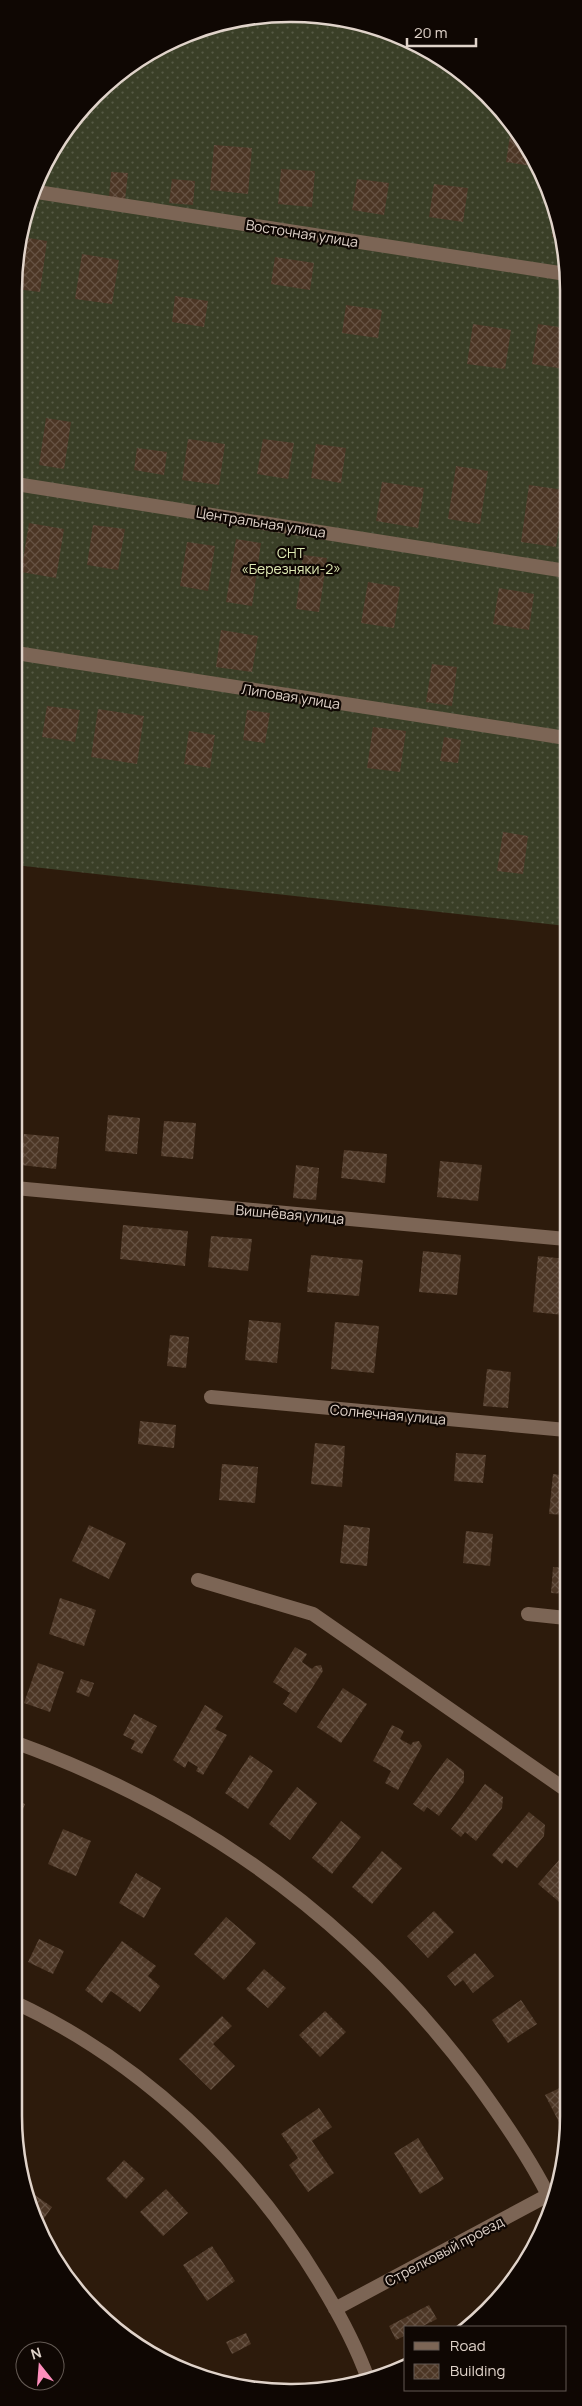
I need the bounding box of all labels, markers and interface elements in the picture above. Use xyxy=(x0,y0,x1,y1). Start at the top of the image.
scale bar xyxy=(407,15,476,47)
text: 20 m xyxy=(414,22,447,43)
street label: Восточная улица xyxy=(245,215,359,251)
street label: Центральная улица xyxy=(195,502,327,542)
park label: СНТ «Березняки-2» xyxy=(241,543,341,578)
street label: Липовая улица xyxy=(240,679,342,713)
street label: Вишнёвая улица xyxy=(235,1200,345,1228)
street label: Солнечная улица xyxy=(329,1399,447,1429)
street label: Стрелковый проезд xyxy=(381,2212,507,2290)
legend xyxy=(404,2326,567,2391)
text: Road xyxy=(450,2335,486,2356)
north arrow xyxy=(15,2341,65,2391)
text: N xyxy=(28,2343,44,2364)
text: Building xyxy=(450,2360,505,2381)

